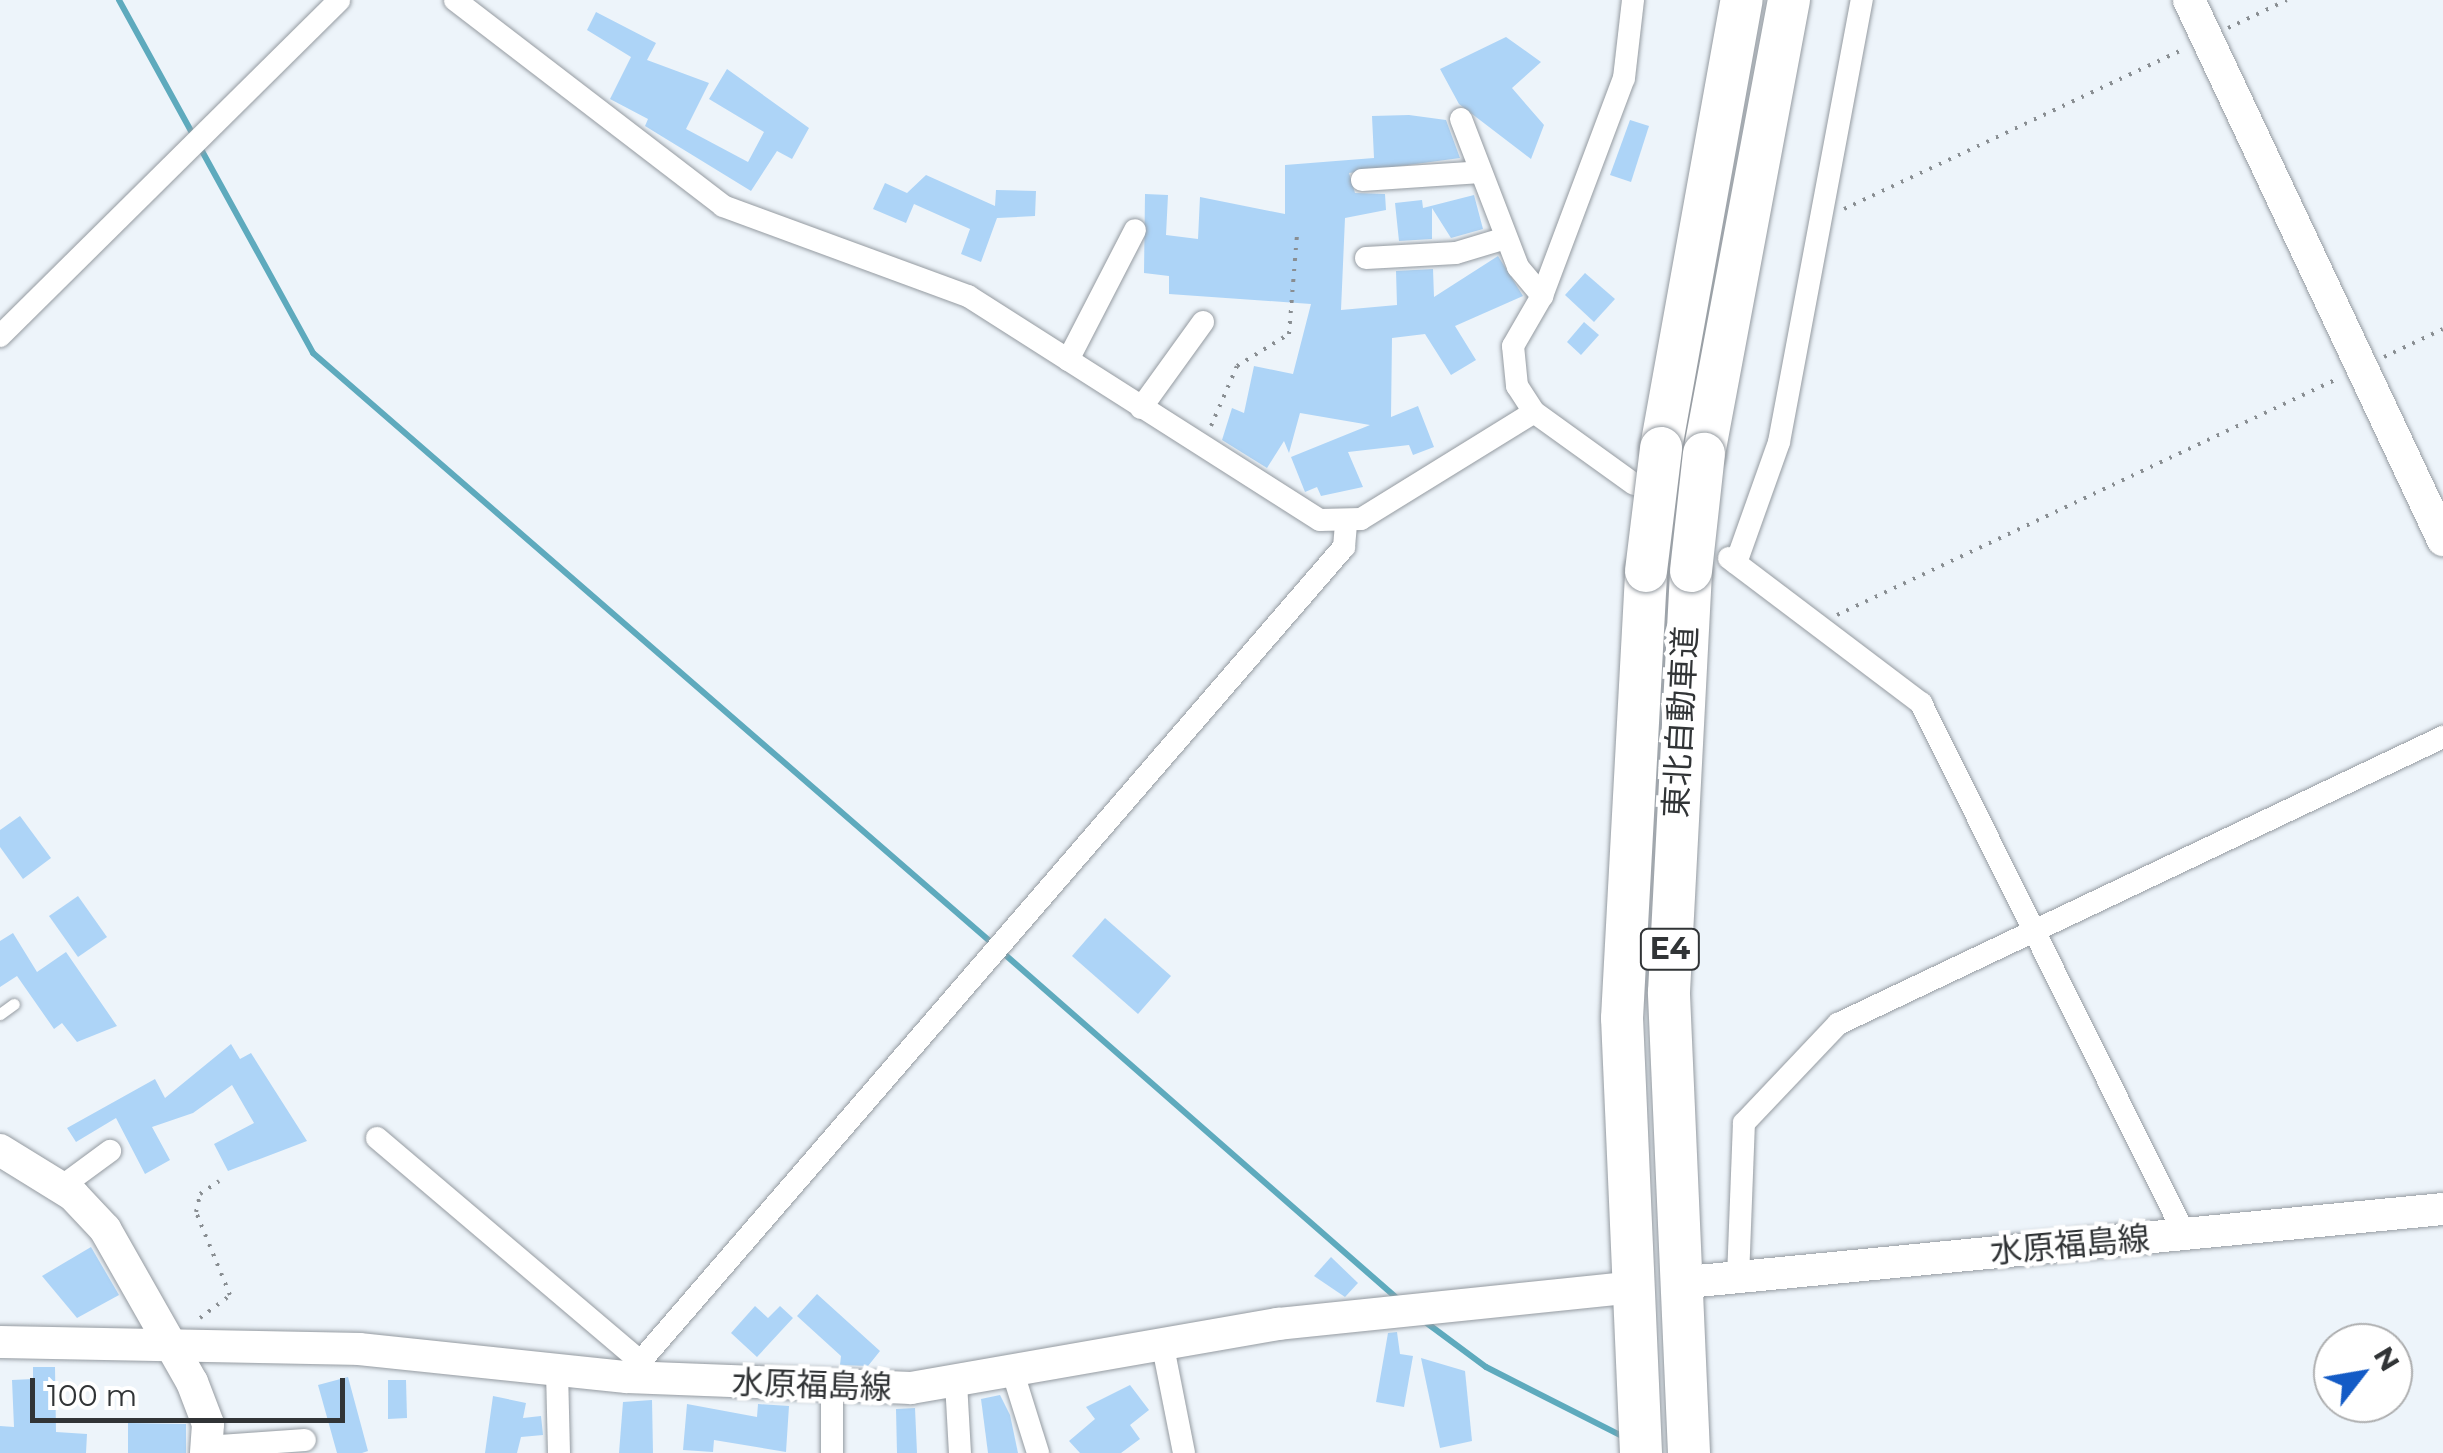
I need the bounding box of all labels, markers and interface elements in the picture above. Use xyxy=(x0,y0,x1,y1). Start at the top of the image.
street label: 東北自動車道 xyxy=(1657,625,1705,819)
road number: E4 xyxy=(1638,924,1702,974)
street label: 水原福島線 xyxy=(1989,1219,2151,1271)
north arrow xyxy=(2313,1323,2413,1423)
text: N xyxy=(2367,1340,2407,1377)
scale bar xyxy=(35,1358,350,1420)
street label: 水原福島線 xyxy=(731,1363,893,1407)
text: 100 m xyxy=(47,1377,137,1414)

